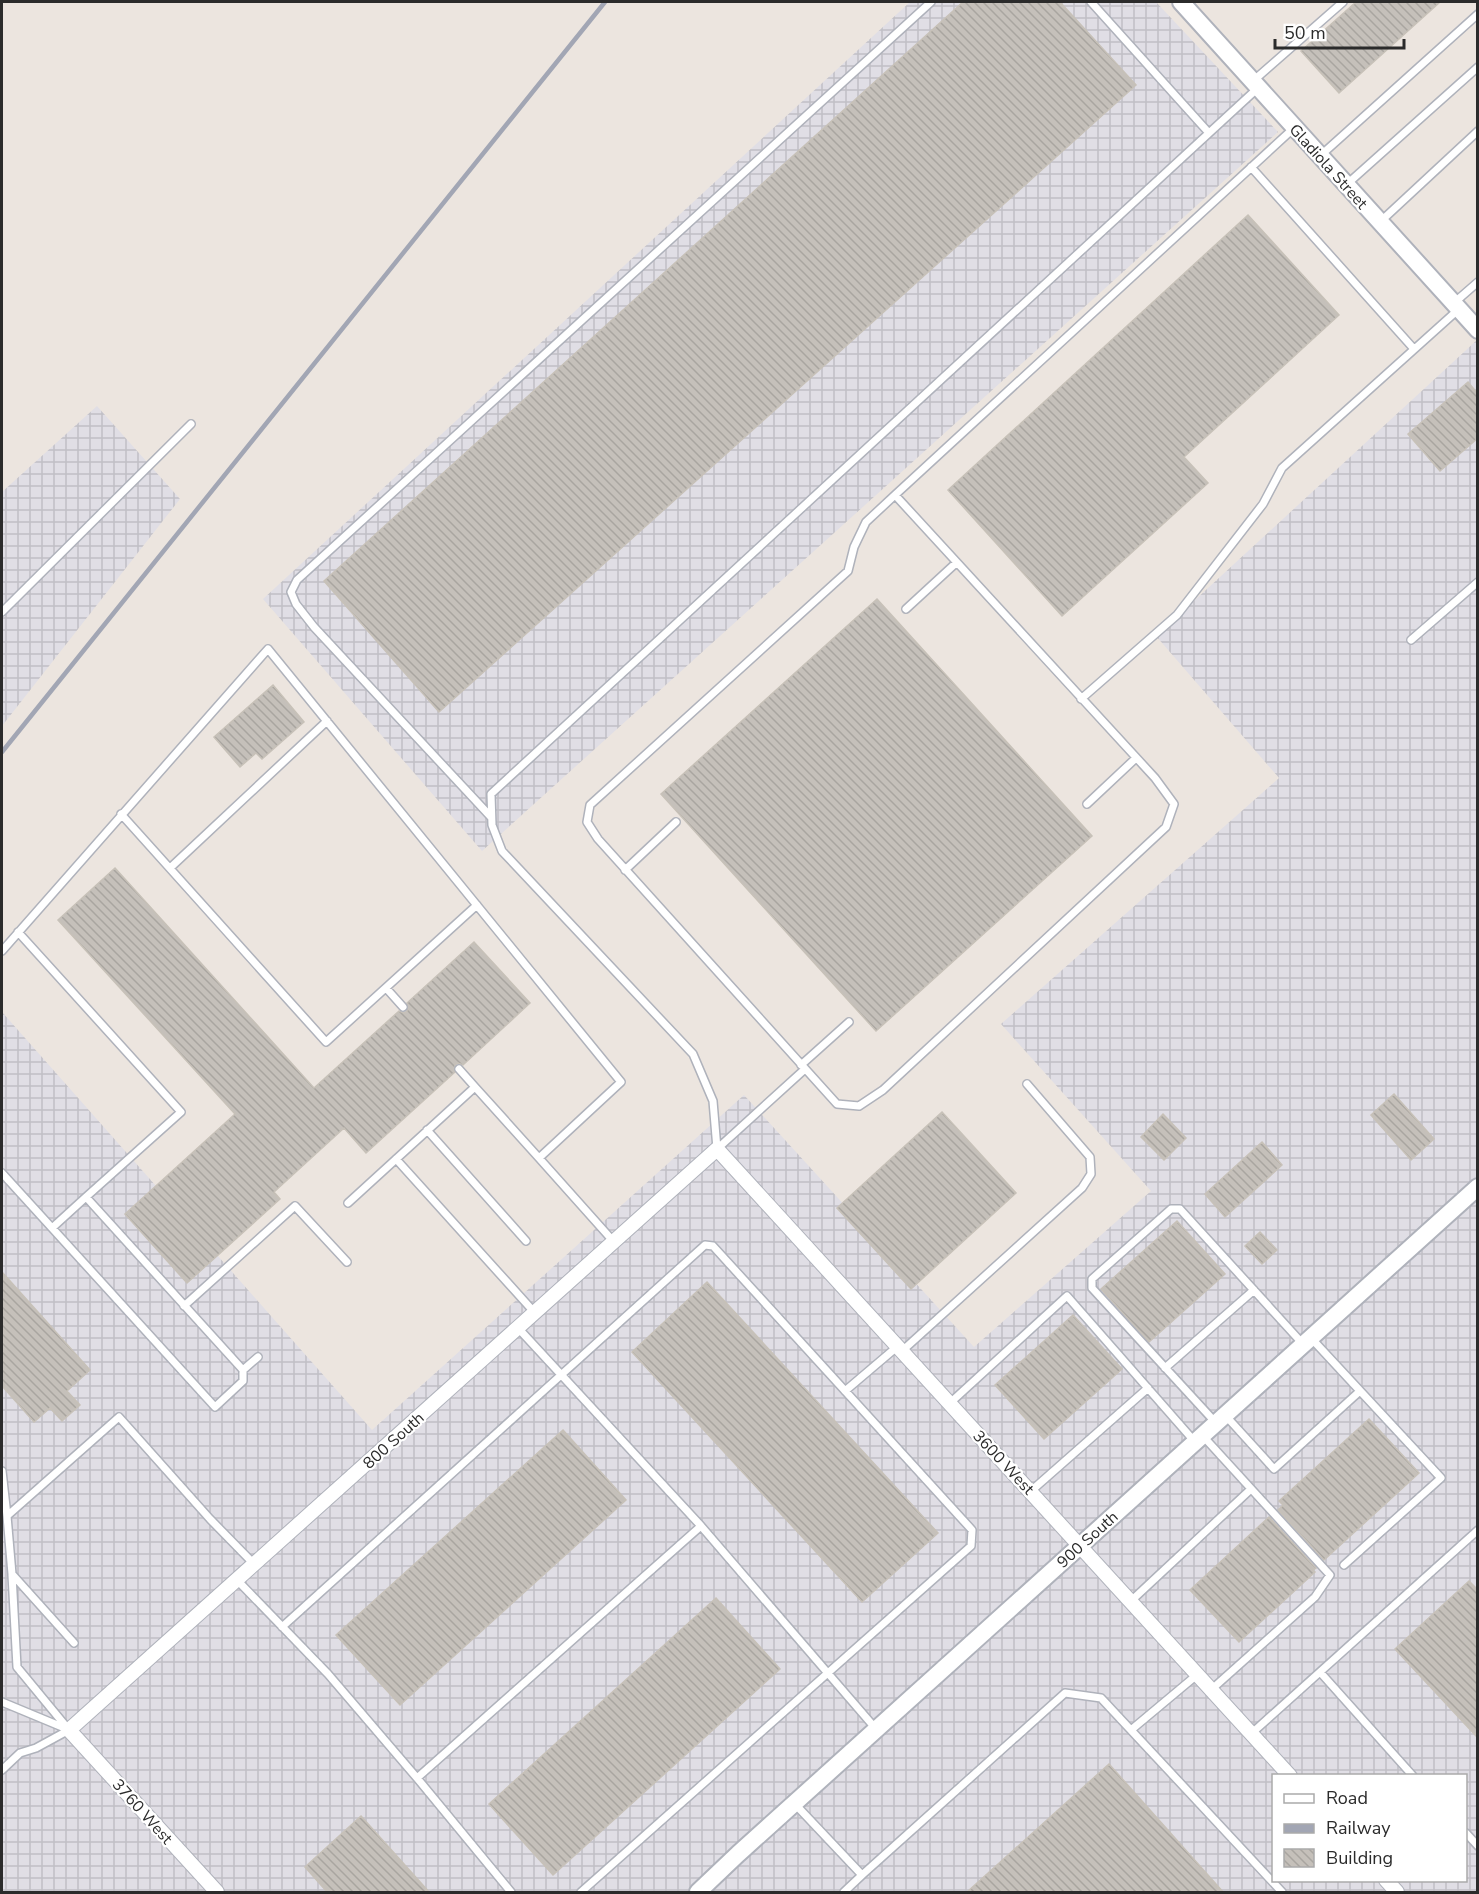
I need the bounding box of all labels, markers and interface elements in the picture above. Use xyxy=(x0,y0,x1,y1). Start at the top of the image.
scale bar xyxy=(1275,12,1404,50)
text: 50 m xyxy=(1284,21,1326,45)
street label: Gladiola Street xyxy=(1284,119,1373,214)
street label: 800 South xyxy=(358,1407,429,1474)
street label: 3600 West xyxy=(968,1426,1039,1500)
street label: 900 South xyxy=(1052,1506,1123,1573)
street label: 3760 West xyxy=(107,1774,178,1849)
legend xyxy=(1272,1774,1467,1882)
text: Road xyxy=(1326,1786,1368,1810)
text: Railway xyxy=(1326,1816,1391,1840)
text: Building xyxy=(1326,1846,1393,1870)

